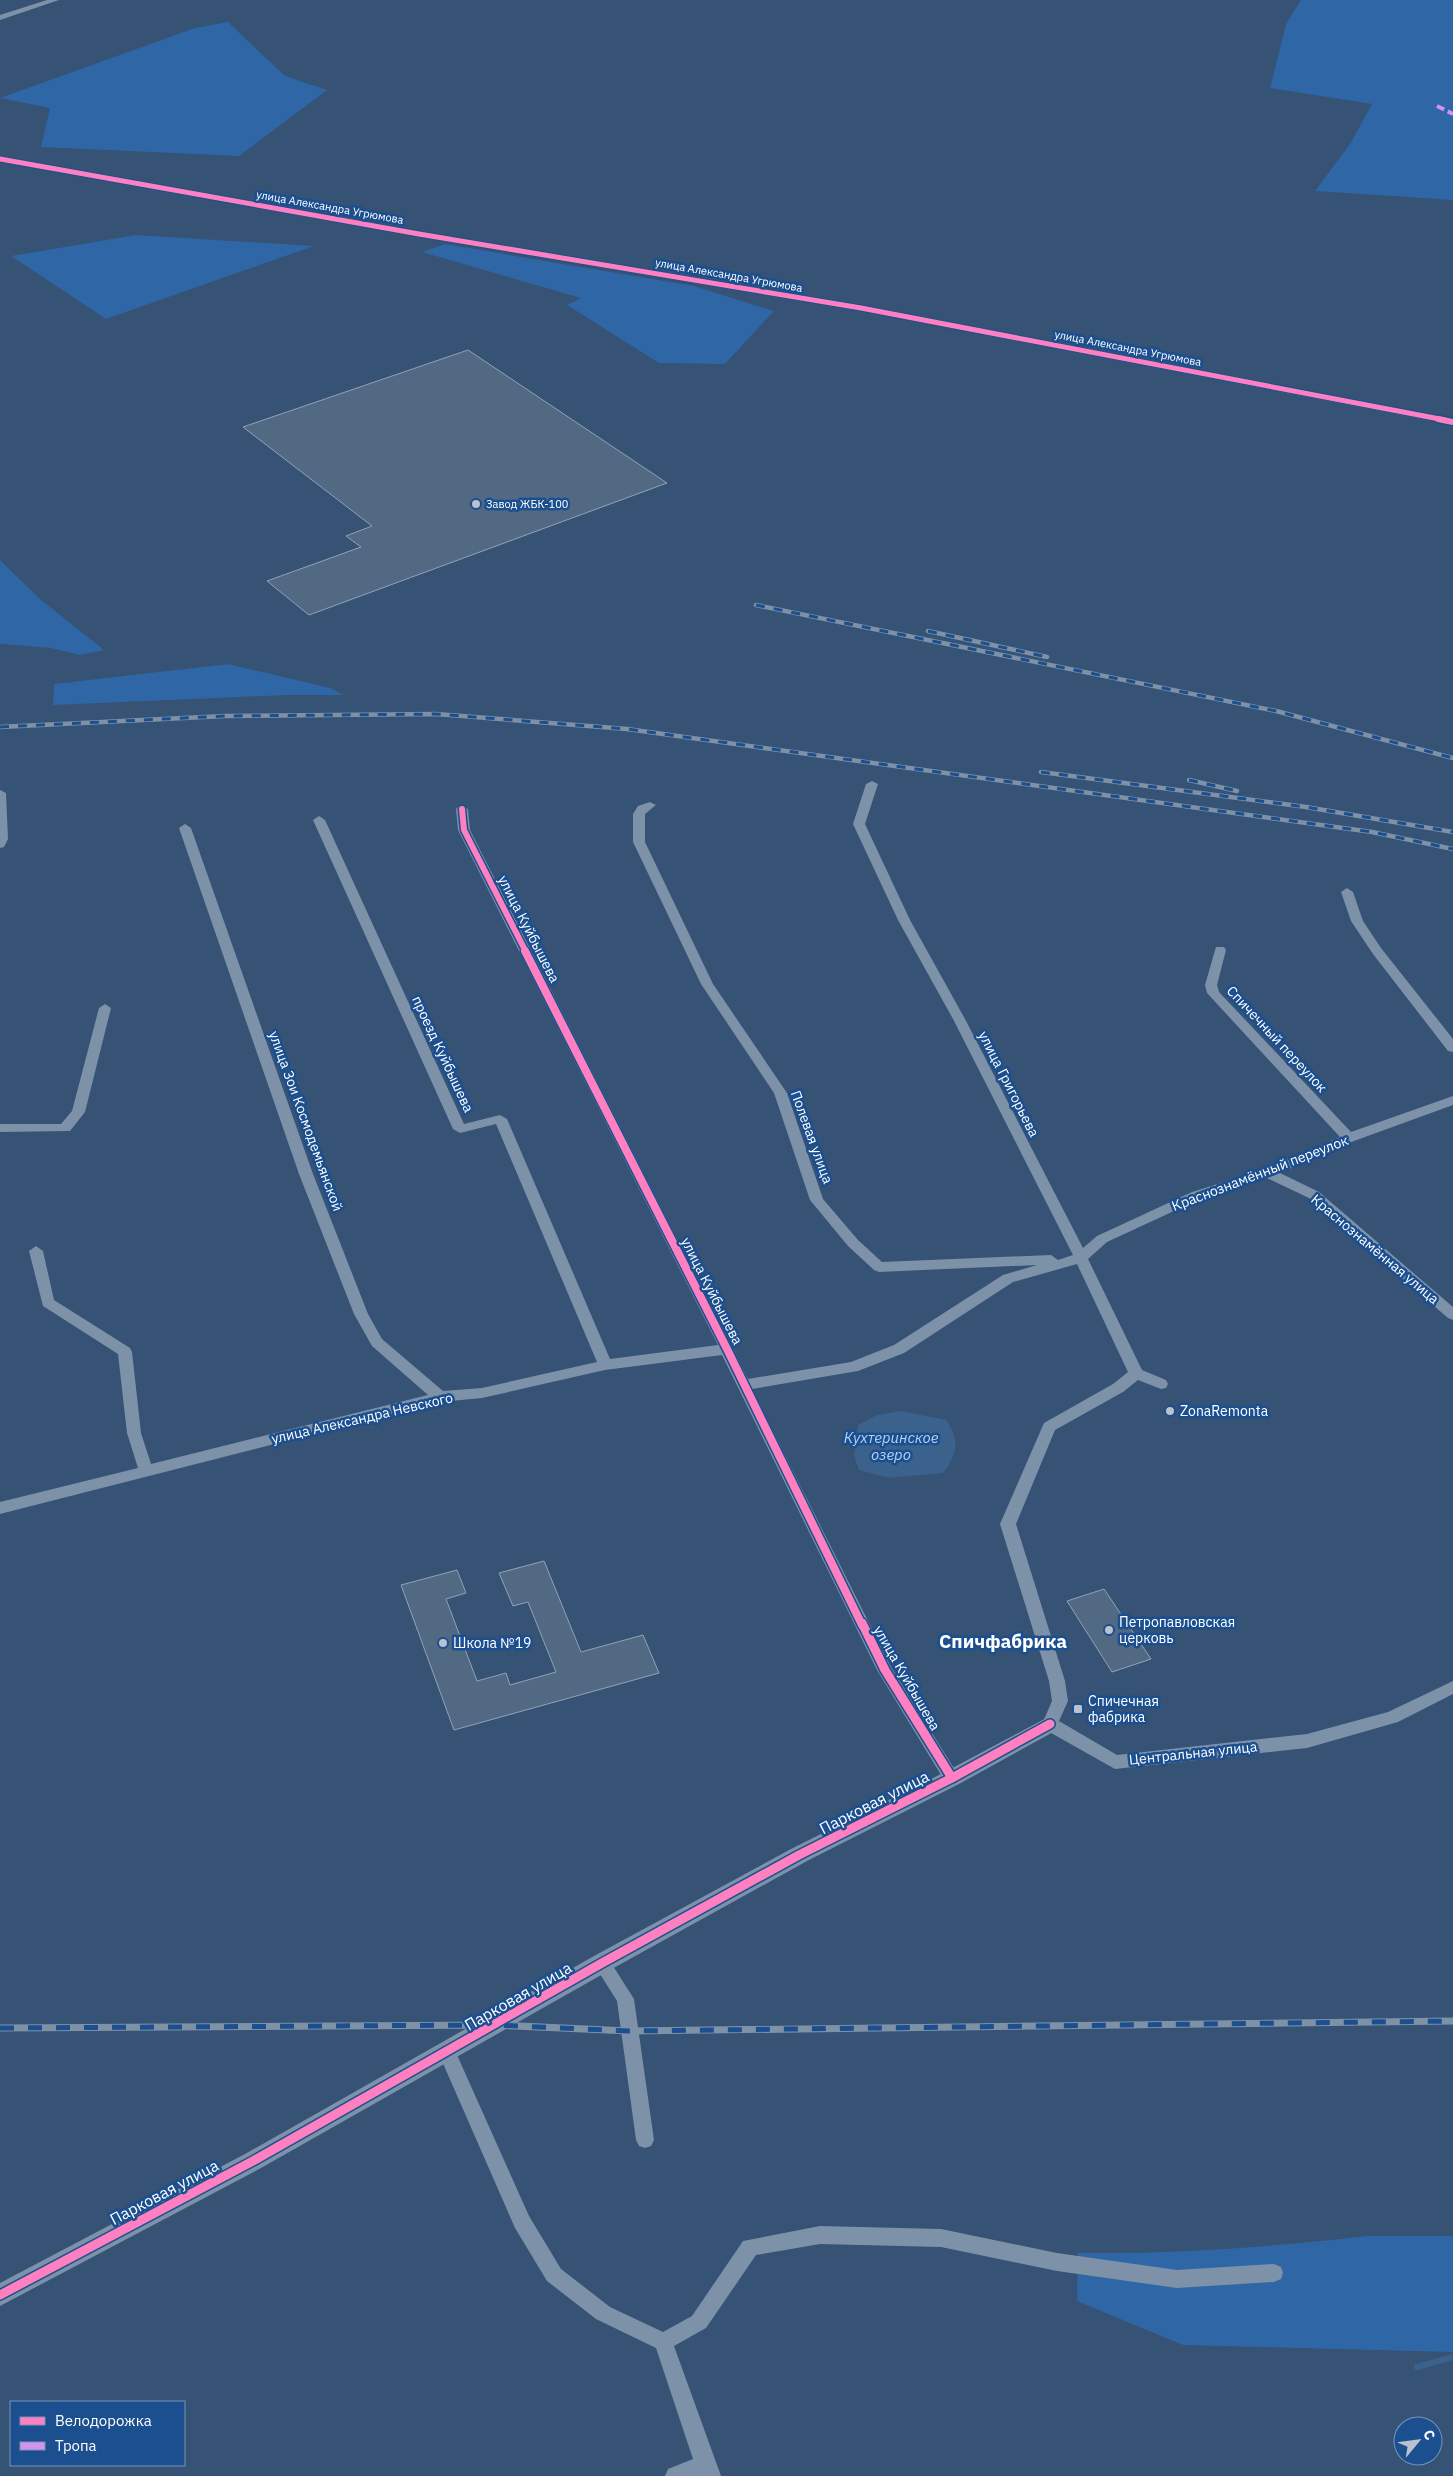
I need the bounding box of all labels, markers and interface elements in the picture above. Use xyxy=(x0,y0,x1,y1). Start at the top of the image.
street label: улица Александра Угрюмова xyxy=(255,187,405,227)
street label: улица Александра Угрюмова xyxy=(654,255,804,295)
street label: улица Александра Угрюмова xyxy=(1053,327,1203,369)
place label: Завод ЖБК-100 xyxy=(486,497,568,511)
marker: Завод ЖБК-100 xyxy=(470,498,482,510)
street label: улица Куйбышева xyxy=(494,872,564,986)
street label: Спичечный переулок xyxy=(1223,982,1331,1096)
street label: проезд Куйбышева xyxy=(408,993,478,1116)
street label: улица Зои Космодемьянской xyxy=(265,1028,347,1214)
street label: улица Григорьева xyxy=(975,1028,1044,1140)
street label: Полевая улица xyxy=(787,1088,837,1187)
street label: Краснознамённый переулок xyxy=(1169,1131,1351,1215)
street label: Краснознамённая улица xyxy=(1307,1190,1443,1308)
street label: улица Куйбышева xyxy=(677,1234,747,1348)
street label: улица Александра Невского xyxy=(269,1388,455,1448)
place label: ZonaRemonta xyxy=(1180,1402,1269,1420)
marker: ZonaRemonta xyxy=(1164,1405,1176,1417)
water label: Кухтеринское озеро xyxy=(844,1428,939,1464)
place label: Петропавловская церковь xyxy=(1119,1613,1235,1647)
street label: улица Куйбышева xyxy=(870,1622,945,1734)
marker: Петропавловская церковь xyxy=(1103,1624,1115,1636)
district label: Спичфабрика xyxy=(939,1629,1067,1653)
place label: Школа №19 xyxy=(453,1634,532,1652)
marker: Школа №19 xyxy=(437,1637,449,1649)
place label: Спичечная фабрика xyxy=(1088,1692,1159,1726)
marker: Спичечная фабрика xyxy=(1072,1703,1084,1715)
street label: Центральная улица xyxy=(1128,1737,1259,1769)
street label: Парковая улица xyxy=(816,1766,933,1838)
street label: Парковая улица xyxy=(461,1957,576,2035)
street label: Парковая улица xyxy=(106,2155,222,2229)
legend xyxy=(10,2401,185,2466)
text: Велодорожка xyxy=(55,2411,152,2430)
north arrow xyxy=(1393,2416,1443,2466)
text: С xyxy=(1419,2426,1439,2443)
text: Тропа xyxy=(55,2436,97,2455)

